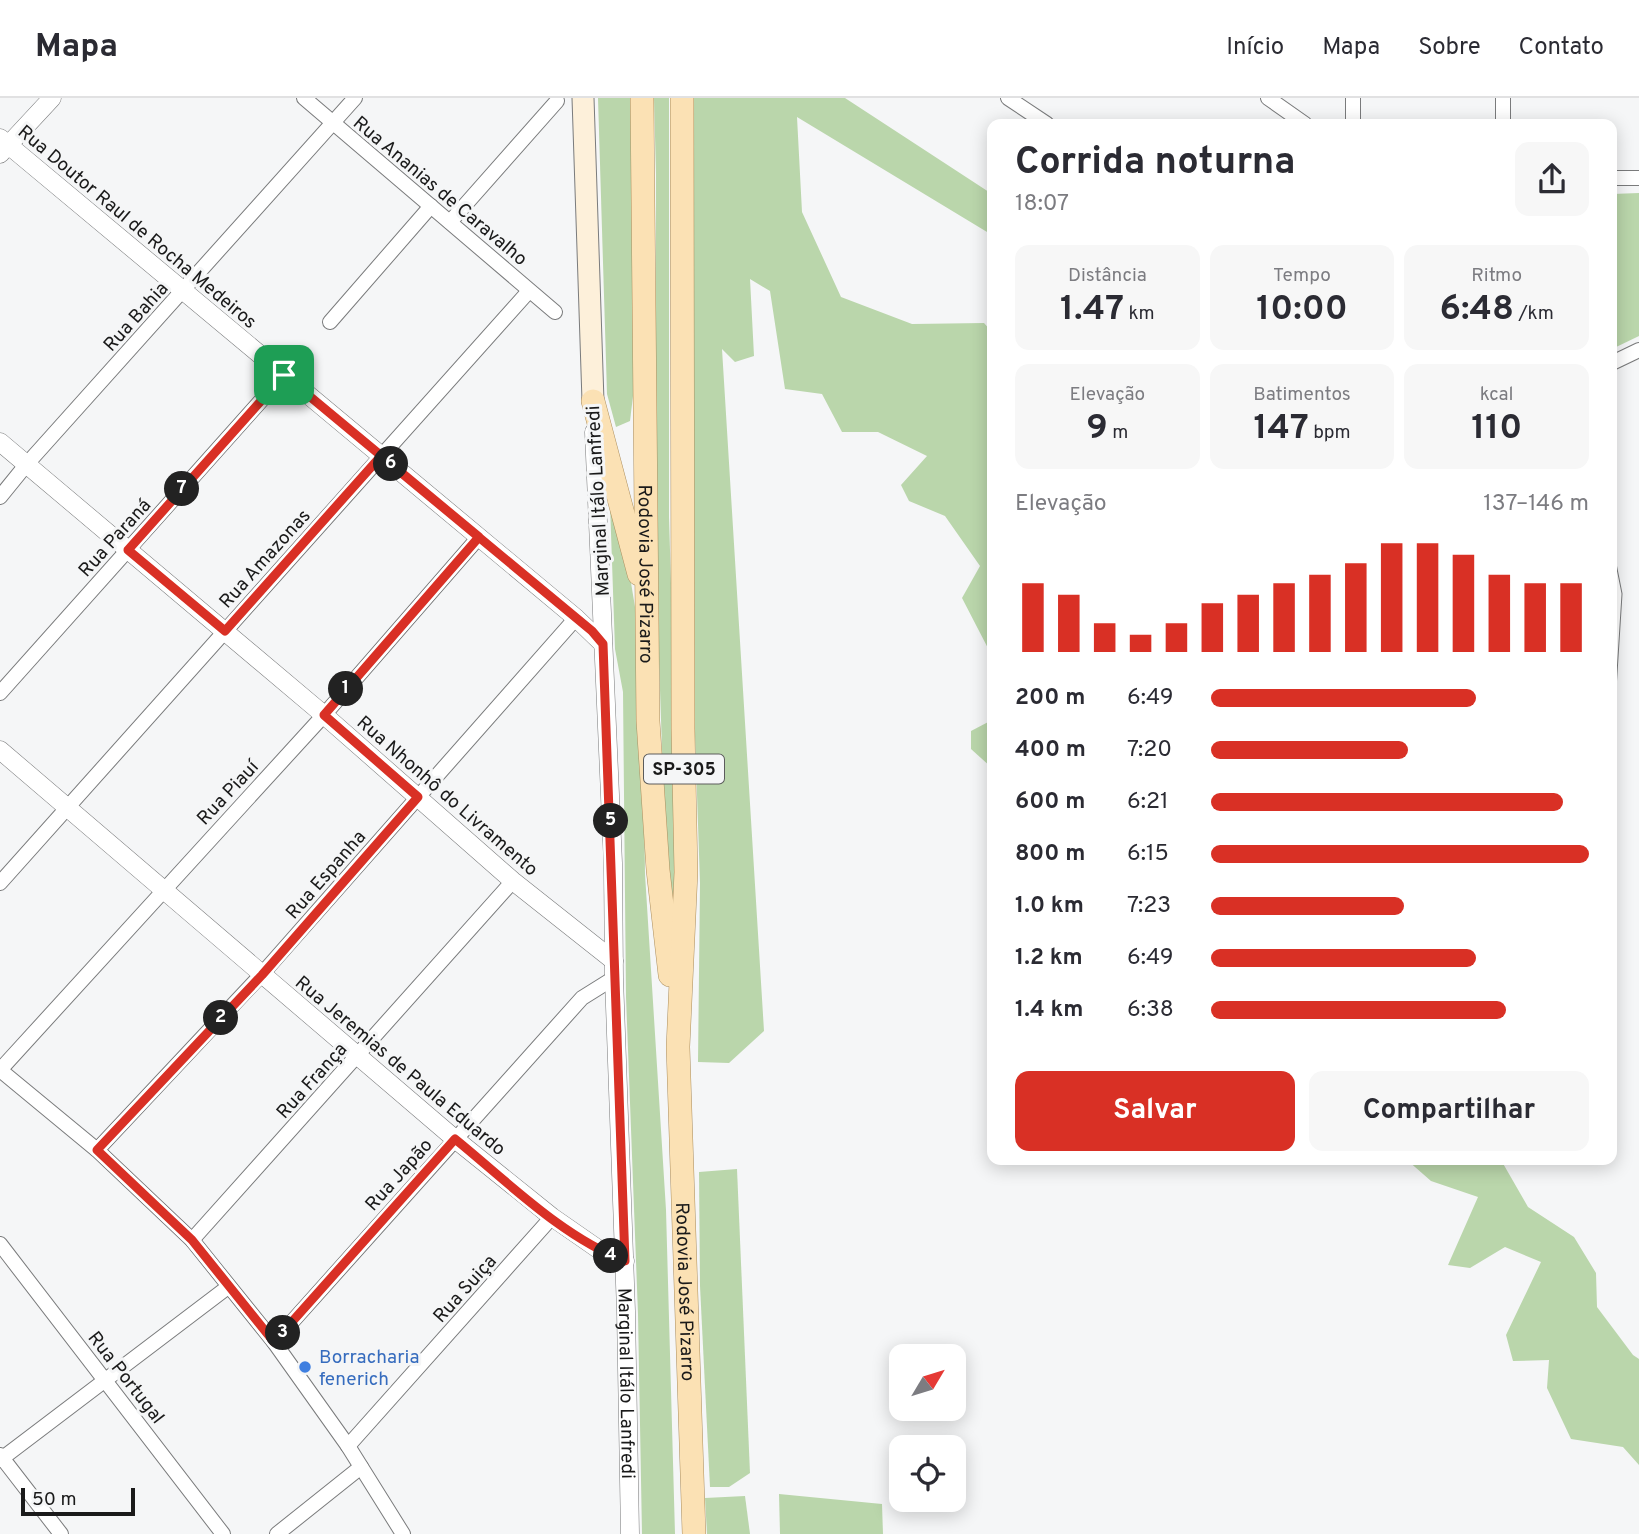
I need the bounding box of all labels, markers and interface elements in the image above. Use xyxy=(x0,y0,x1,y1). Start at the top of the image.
text: Mapa xyxy=(35,27,118,69)
text: Início xyxy=(1226,33,1284,63)
text: Mapa xyxy=(1322,33,1380,63)
text: Sobre xyxy=(1418,33,1481,63)
text: Contato xyxy=(1519,33,1604,63)
street label: Rua Ananias de Caravalho xyxy=(348,111,532,272)
street label: Rua Doutor Raul de Rocha Medeiros xyxy=(12,120,261,335)
text: Corrida noturna xyxy=(1015,139,1295,188)
button: share xyxy=(1515,142,1589,216)
text: 18:07 xyxy=(1015,190,1069,219)
text: Distância xyxy=(1068,264,1147,288)
text: Tempo xyxy=(1273,264,1331,288)
text: Ritmo xyxy=(1471,264,1522,288)
street label: Rua Bahia xyxy=(99,277,174,357)
text: 1.47 xyxy=(1060,288,1124,332)
text: 10:00 xyxy=(1256,288,1348,332)
text: 6:48 xyxy=(1439,288,1514,332)
text: km xyxy=(1124,302,1155,326)
text: /km xyxy=(1514,302,1554,326)
pin xyxy=(254,345,314,405)
icon: arrive xyxy=(265,356,303,394)
text: Elevação xyxy=(1069,383,1145,407)
text: Batimentos xyxy=(1253,383,1351,407)
text: kcal xyxy=(1480,383,1514,407)
street label: Marginal Itálo Lanfredi xyxy=(582,405,616,597)
text: 9 xyxy=(1086,407,1108,451)
text: 147 xyxy=(1253,407,1309,451)
text: 110 xyxy=(1471,407,1522,451)
text: m xyxy=(1108,421,1128,445)
text: bpm xyxy=(1309,421,1351,445)
pin: 6 xyxy=(374,446,408,482)
text: 6 xyxy=(385,451,396,475)
pin: 7 xyxy=(164,472,200,506)
text: 7 xyxy=(176,476,187,500)
street label: Rodovia José Pizarro xyxy=(632,484,657,664)
text: Elevação xyxy=(1015,490,1107,519)
text: 137–146 m xyxy=(1483,490,1589,519)
street label: Rua Paraná xyxy=(74,494,157,583)
street label: Rua Amazonas xyxy=(215,505,316,614)
pin: 1 xyxy=(328,672,364,706)
text: 1 xyxy=(342,676,349,700)
text: 200 m xyxy=(1015,684,1085,713)
text: 6:49 xyxy=(1127,684,1174,713)
street label: Rua Nhonhô do Livramento xyxy=(351,711,542,882)
text: 400 m xyxy=(1015,736,1086,765)
text: 7:20 xyxy=(1127,736,1172,765)
street label: Rua Piauí xyxy=(192,754,266,831)
road number: SP-305 xyxy=(644,754,724,784)
text: 600 m xyxy=(1015,788,1085,817)
text: 6:21 xyxy=(1127,788,1169,817)
pin: 5 xyxy=(594,804,628,838)
text: 5 xyxy=(605,808,616,832)
street label: Rua Espanha xyxy=(281,826,372,925)
text: 800 m xyxy=(1015,840,1085,869)
text: 6:15 xyxy=(1127,840,1169,869)
text: 1.0 km xyxy=(1015,892,1084,921)
text: 7:23 xyxy=(1127,892,1171,921)
text: 1.2 km xyxy=(1015,944,1083,973)
text: 6:49 xyxy=(1127,944,1174,973)
street label: Rua Jeremias de Paula Eduardo xyxy=(289,971,510,1162)
text: 1.4 km xyxy=(1015,996,1083,1025)
text: 6:38 xyxy=(1127,996,1174,1025)
pin: 2 xyxy=(204,1000,238,1035)
text: 2 xyxy=(215,1005,226,1029)
street label: Rua França xyxy=(272,1038,353,1124)
button: Salvar xyxy=(1015,1071,1295,1151)
button: Compartilhar xyxy=(1309,1071,1589,1151)
street label: Rua Japão xyxy=(361,1134,438,1217)
street label: Rodovia José Pizarro xyxy=(669,1202,699,1382)
pin: 4 xyxy=(594,1238,628,1274)
text: 4 xyxy=(604,1243,617,1267)
street label: Rua Suiça xyxy=(429,1250,502,1329)
street label: Marginal Itálo Lanfredi xyxy=(611,1287,639,1479)
pin: 3 xyxy=(266,1316,300,1350)
text: 3 xyxy=(277,1320,288,1344)
street label: Rua Portugal xyxy=(82,1327,169,1429)
north arrow xyxy=(889,1344,966,1421)
map controls xyxy=(889,1344,966,1512)
place label: Borracharia fenerich xyxy=(319,1346,419,1392)
marker: Borracharia fenerich xyxy=(297,1359,313,1375)
button: locate xyxy=(889,1435,966,1512)
scale bar xyxy=(21,1485,135,1517)
text: 50 m xyxy=(32,1488,77,1512)

